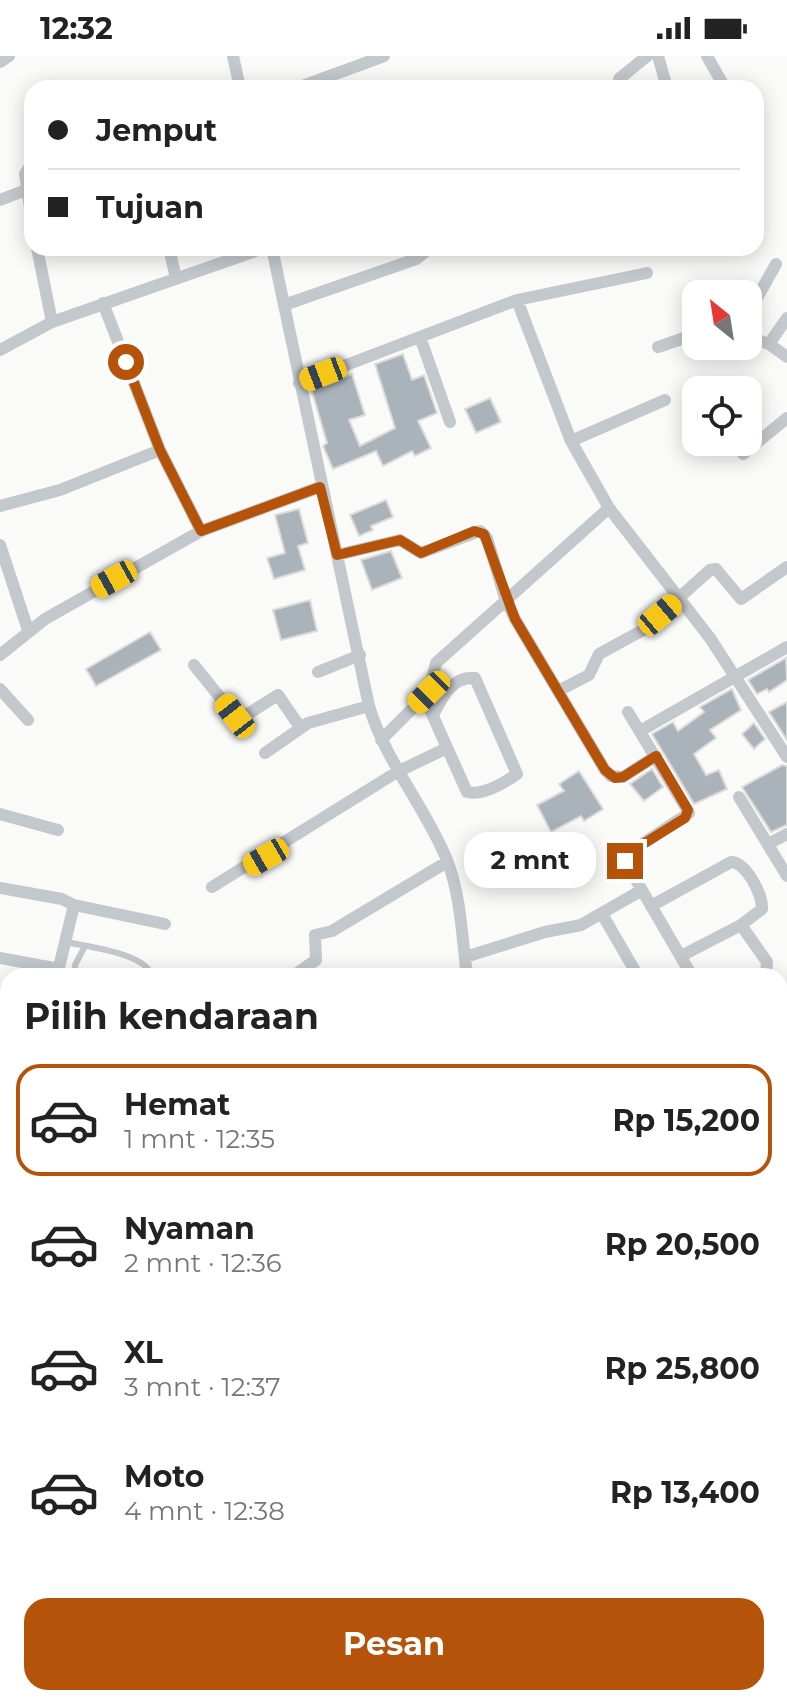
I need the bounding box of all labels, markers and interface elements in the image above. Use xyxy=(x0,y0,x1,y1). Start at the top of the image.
text: 12:32 xyxy=(40,10,113,47)
text: Jemput xyxy=(96,112,217,149)
text: Tujuan xyxy=(96,189,204,226)
north arrow xyxy=(682,280,762,360)
map controls xyxy=(682,280,762,456)
route start xyxy=(108,344,144,380)
car xyxy=(296,354,350,394)
button: locate xyxy=(682,376,762,456)
car xyxy=(87,557,141,601)
car xyxy=(634,590,686,640)
car xyxy=(404,667,454,717)
car xyxy=(211,690,259,742)
callout: 2 mnt xyxy=(465,833,597,889)
car xyxy=(239,835,293,879)
route end xyxy=(607,843,643,879)
text: 2 mnt xyxy=(490,844,570,876)
text: Pilih kendaraan xyxy=(24,994,319,1038)
icon: car xyxy=(28,1084,100,1156)
text: Hemat xyxy=(124,1086,230,1123)
text: Rp 15,200 xyxy=(613,1102,760,1139)
text: 1 mnt · 12:35 xyxy=(124,1123,275,1155)
icon: car xyxy=(28,1208,100,1280)
text: Nyaman xyxy=(124,1210,255,1247)
text: Rp 20,500 xyxy=(605,1226,760,1263)
text: 2 mnt · 12:36 xyxy=(124,1247,282,1279)
icon: car xyxy=(28,1332,100,1404)
text: XL xyxy=(124,1334,163,1371)
text: Rp 25,800 xyxy=(605,1350,760,1387)
text: 3 mnt · 12:37 xyxy=(124,1371,281,1403)
icon: car xyxy=(28,1456,100,1528)
text: Moto xyxy=(124,1458,205,1495)
text: Rp 13,400 xyxy=(610,1474,760,1511)
text: 4 mnt · 12:38 xyxy=(124,1495,285,1527)
button: Pesan xyxy=(24,1598,764,1690)

